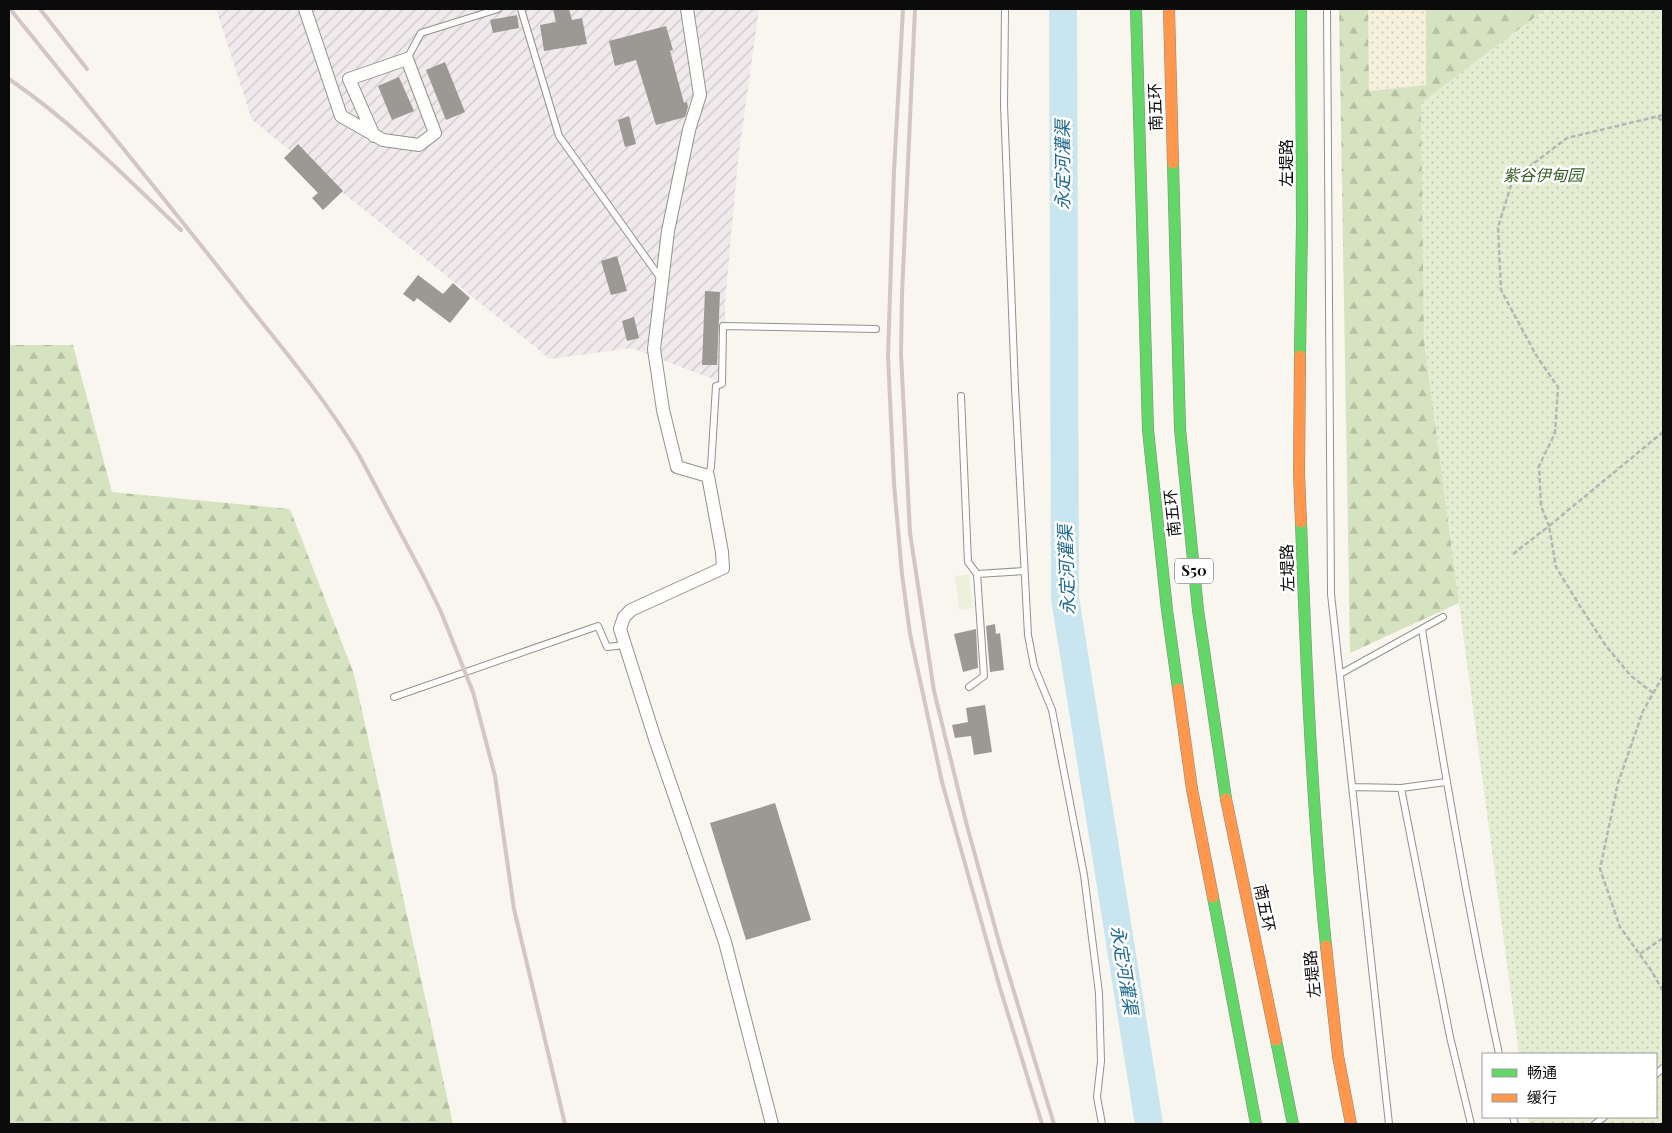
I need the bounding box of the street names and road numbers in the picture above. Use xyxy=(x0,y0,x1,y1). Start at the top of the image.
street label: 南五环 xyxy=(1143,83,1166,131)
street label: 左堤路 xyxy=(1275,139,1296,187)
street label: 南五环 xyxy=(1159,488,1184,538)
street label: 左堤路 xyxy=(1275,544,1298,592)
road number: S50 xyxy=(1175,558,1213,584)
street label: 南五环 xyxy=(1250,882,1281,934)
street label: 左堤路 xyxy=(1299,949,1324,999)

